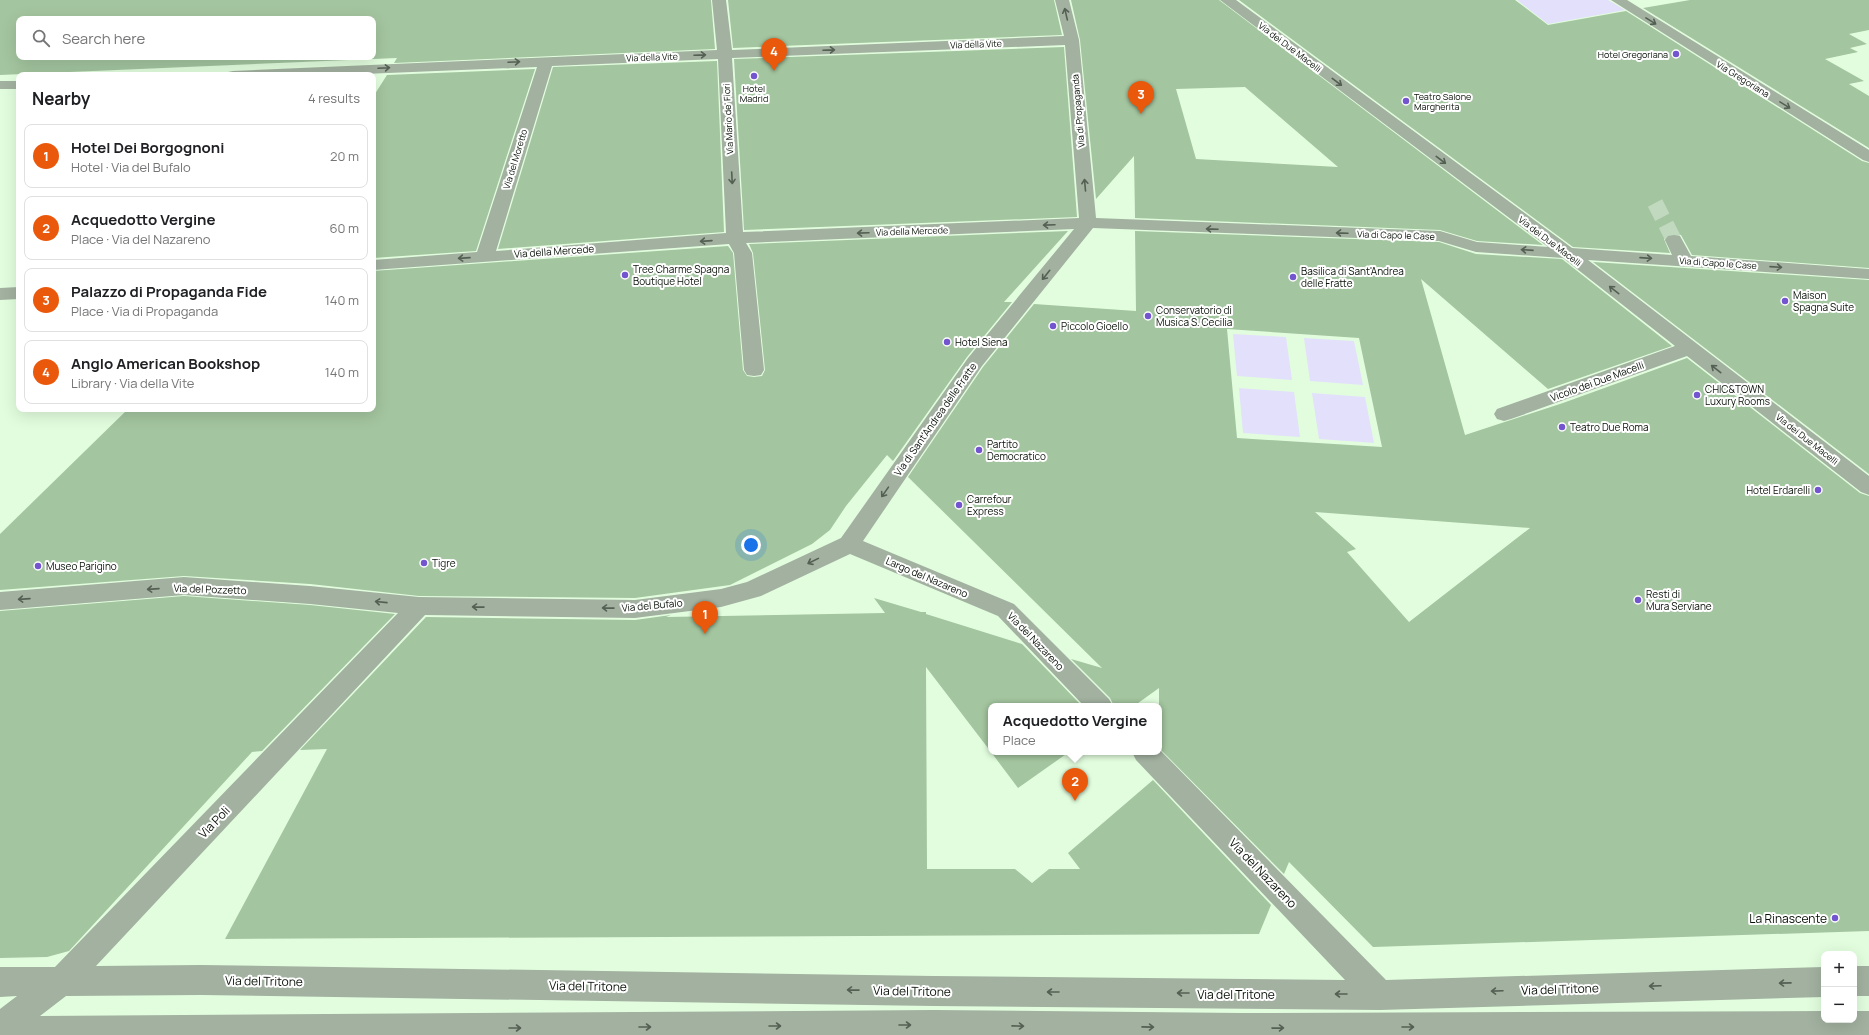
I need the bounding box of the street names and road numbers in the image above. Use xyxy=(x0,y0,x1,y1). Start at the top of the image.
street label: Via dei Due Macelli xyxy=(1256,19,1324,75)
street label: Via della Vite xyxy=(950,37,1002,51)
street label: Via della Vite xyxy=(626,50,678,64)
street label: Via Gregoriana xyxy=(1714,58,1772,100)
street label: Via di Propaganda xyxy=(1068,74,1088,148)
street label: Via Mario de' Fiori xyxy=(720,83,736,155)
street label: Via del Moretto xyxy=(500,127,530,191)
street label: Via dei Due Macelli xyxy=(1516,213,1584,269)
street label: Via della Mercede xyxy=(876,223,948,239)
street label: Via di Capo le Case xyxy=(1357,227,1435,243)
street label: Via della Mercede xyxy=(513,241,595,261)
street label: Via di Capo le Case xyxy=(1679,254,1757,272)
street label: Vicolo dei Due Macelli xyxy=(1548,358,1646,404)
street label: Via di Sant'Andrea delle Fratte xyxy=(891,360,980,478)
street label: Via dei Due Macelli xyxy=(1773,410,1841,468)
street label: Largo del Nazareno xyxy=(884,553,970,601)
street label: Via del Pozzetto xyxy=(173,581,247,597)
street label: Via del Bufalo xyxy=(621,595,683,615)
street label: Via del Nazareno xyxy=(1005,609,1067,673)
street label: Via Poli xyxy=(194,802,234,842)
street label: Via del Nazareno xyxy=(1225,834,1301,912)
street label: Via del Tritone xyxy=(225,972,303,990)
street label: Via del Tritone xyxy=(549,977,627,995)
street label: Via del Tritone xyxy=(1521,979,1599,999)
street label: Via del Tritone xyxy=(873,982,951,1000)
street label: Via del Tritone xyxy=(1197,986,1275,1003)

